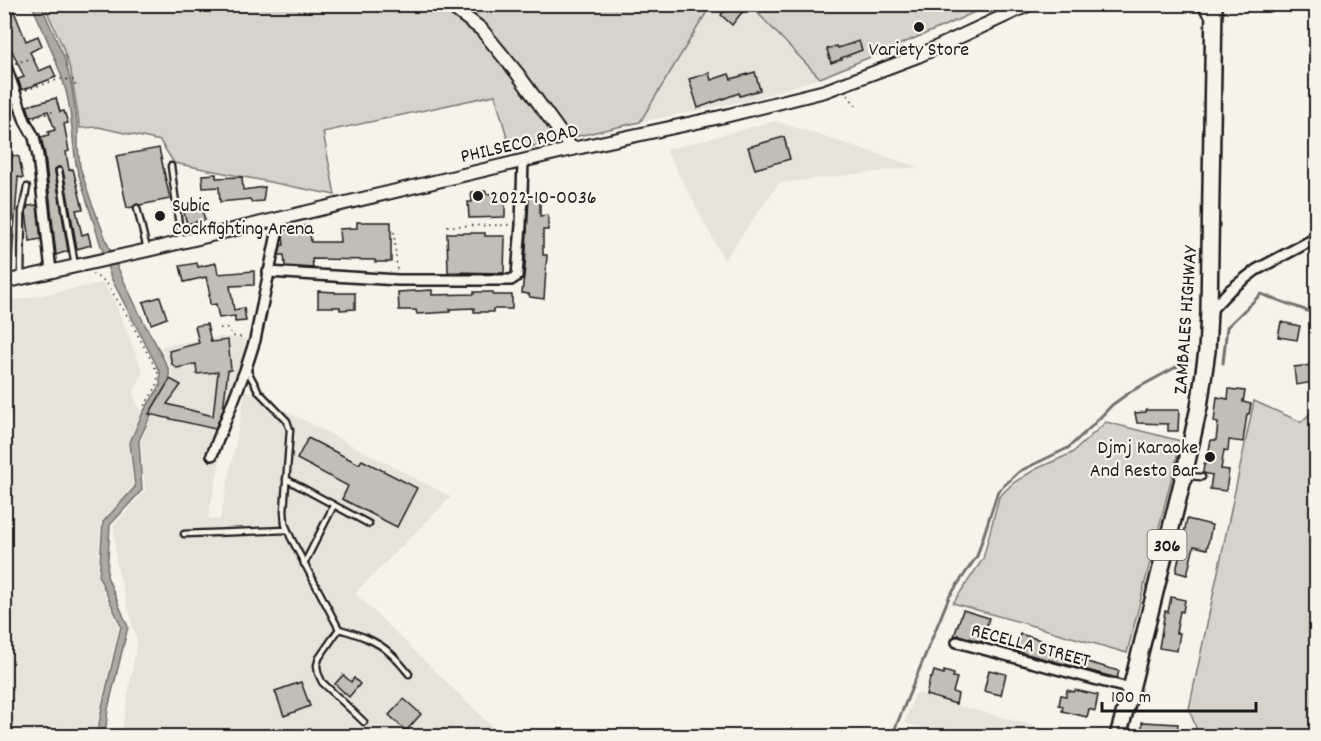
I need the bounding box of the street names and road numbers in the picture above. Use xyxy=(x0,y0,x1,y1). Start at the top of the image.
street label: PHILSECO ROAD xyxy=(458,118,581,172)
street label: ZAMBALES HIGHWAY xyxy=(1168,244,1206,396)
road number: 306 xyxy=(1148,530,1186,560)
street label: RECELLA STREET xyxy=(967,618,1093,676)

